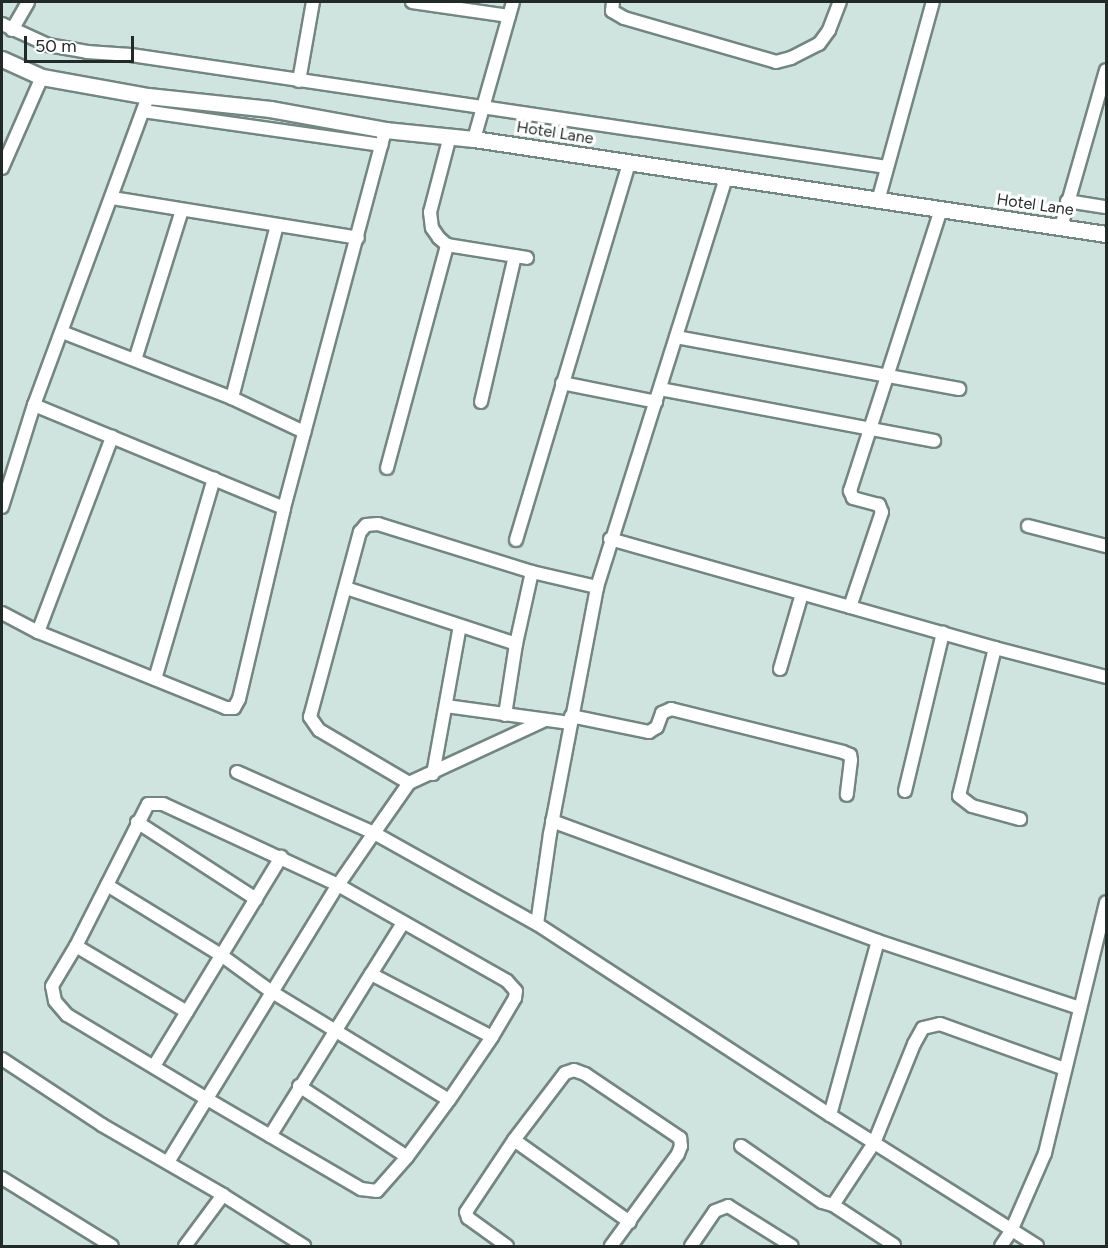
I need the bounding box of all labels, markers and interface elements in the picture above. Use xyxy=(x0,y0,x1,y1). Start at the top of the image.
scale bar xyxy=(27,24,136,62)
text: 50 m xyxy=(35,35,77,57)
street label: Hotel Lane xyxy=(515,117,595,149)
street label: Hotel Lane xyxy=(995,190,1075,220)

